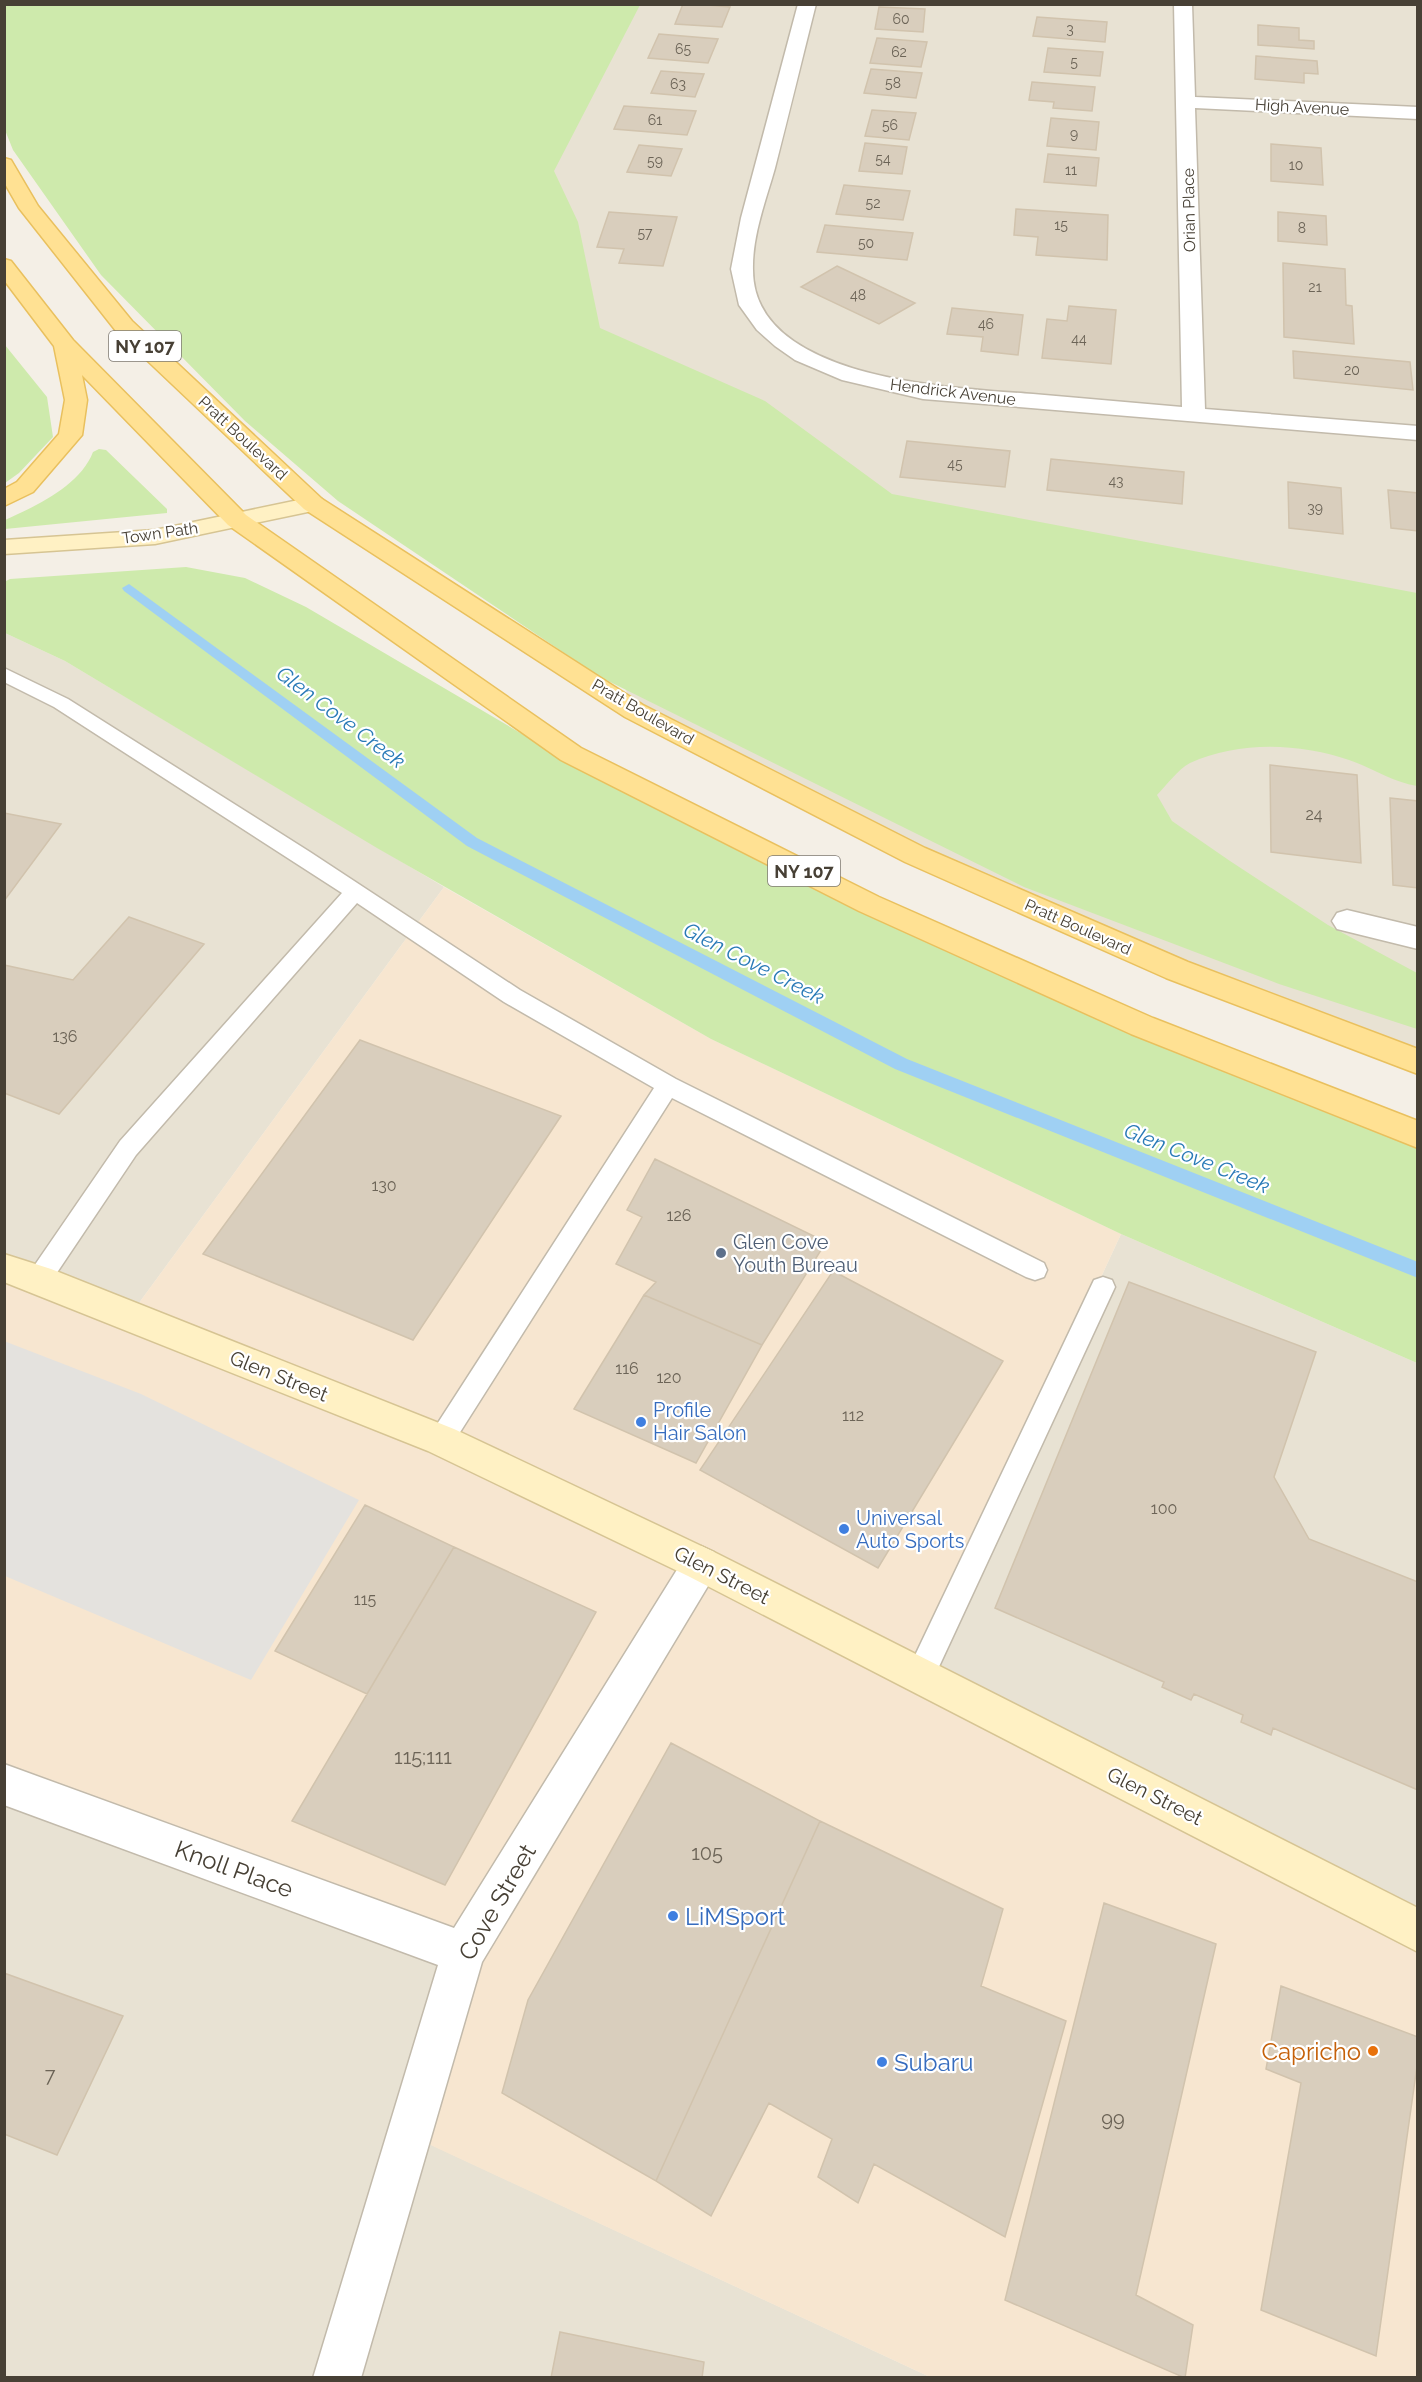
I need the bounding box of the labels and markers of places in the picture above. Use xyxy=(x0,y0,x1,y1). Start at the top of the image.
place label: Glen Cove Youth Bureau xyxy=(733,1230,858,1277)
marker: Glen Cove Youth Bureau xyxy=(714,1246,728,1260)
place label: Profile Hair Salon xyxy=(653,1398,747,1445)
marker: Profile Hair Salon xyxy=(634,1415,648,1429)
place label: Universal Auto Sports xyxy=(856,1506,964,1553)
marker: Universal Auto Sports xyxy=(837,1522,851,1536)
place label: LiMSport xyxy=(685,1902,785,1931)
marker: LiMSport xyxy=(666,1909,680,1923)
place label: Capricho xyxy=(1262,2037,1361,2066)
marker: Capricho xyxy=(1366,2044,1380,2058)
place label: Subaru xyxy=(894,2048,973,2077)
marker: Subaru xyxy=(875,2055,889,2069)

